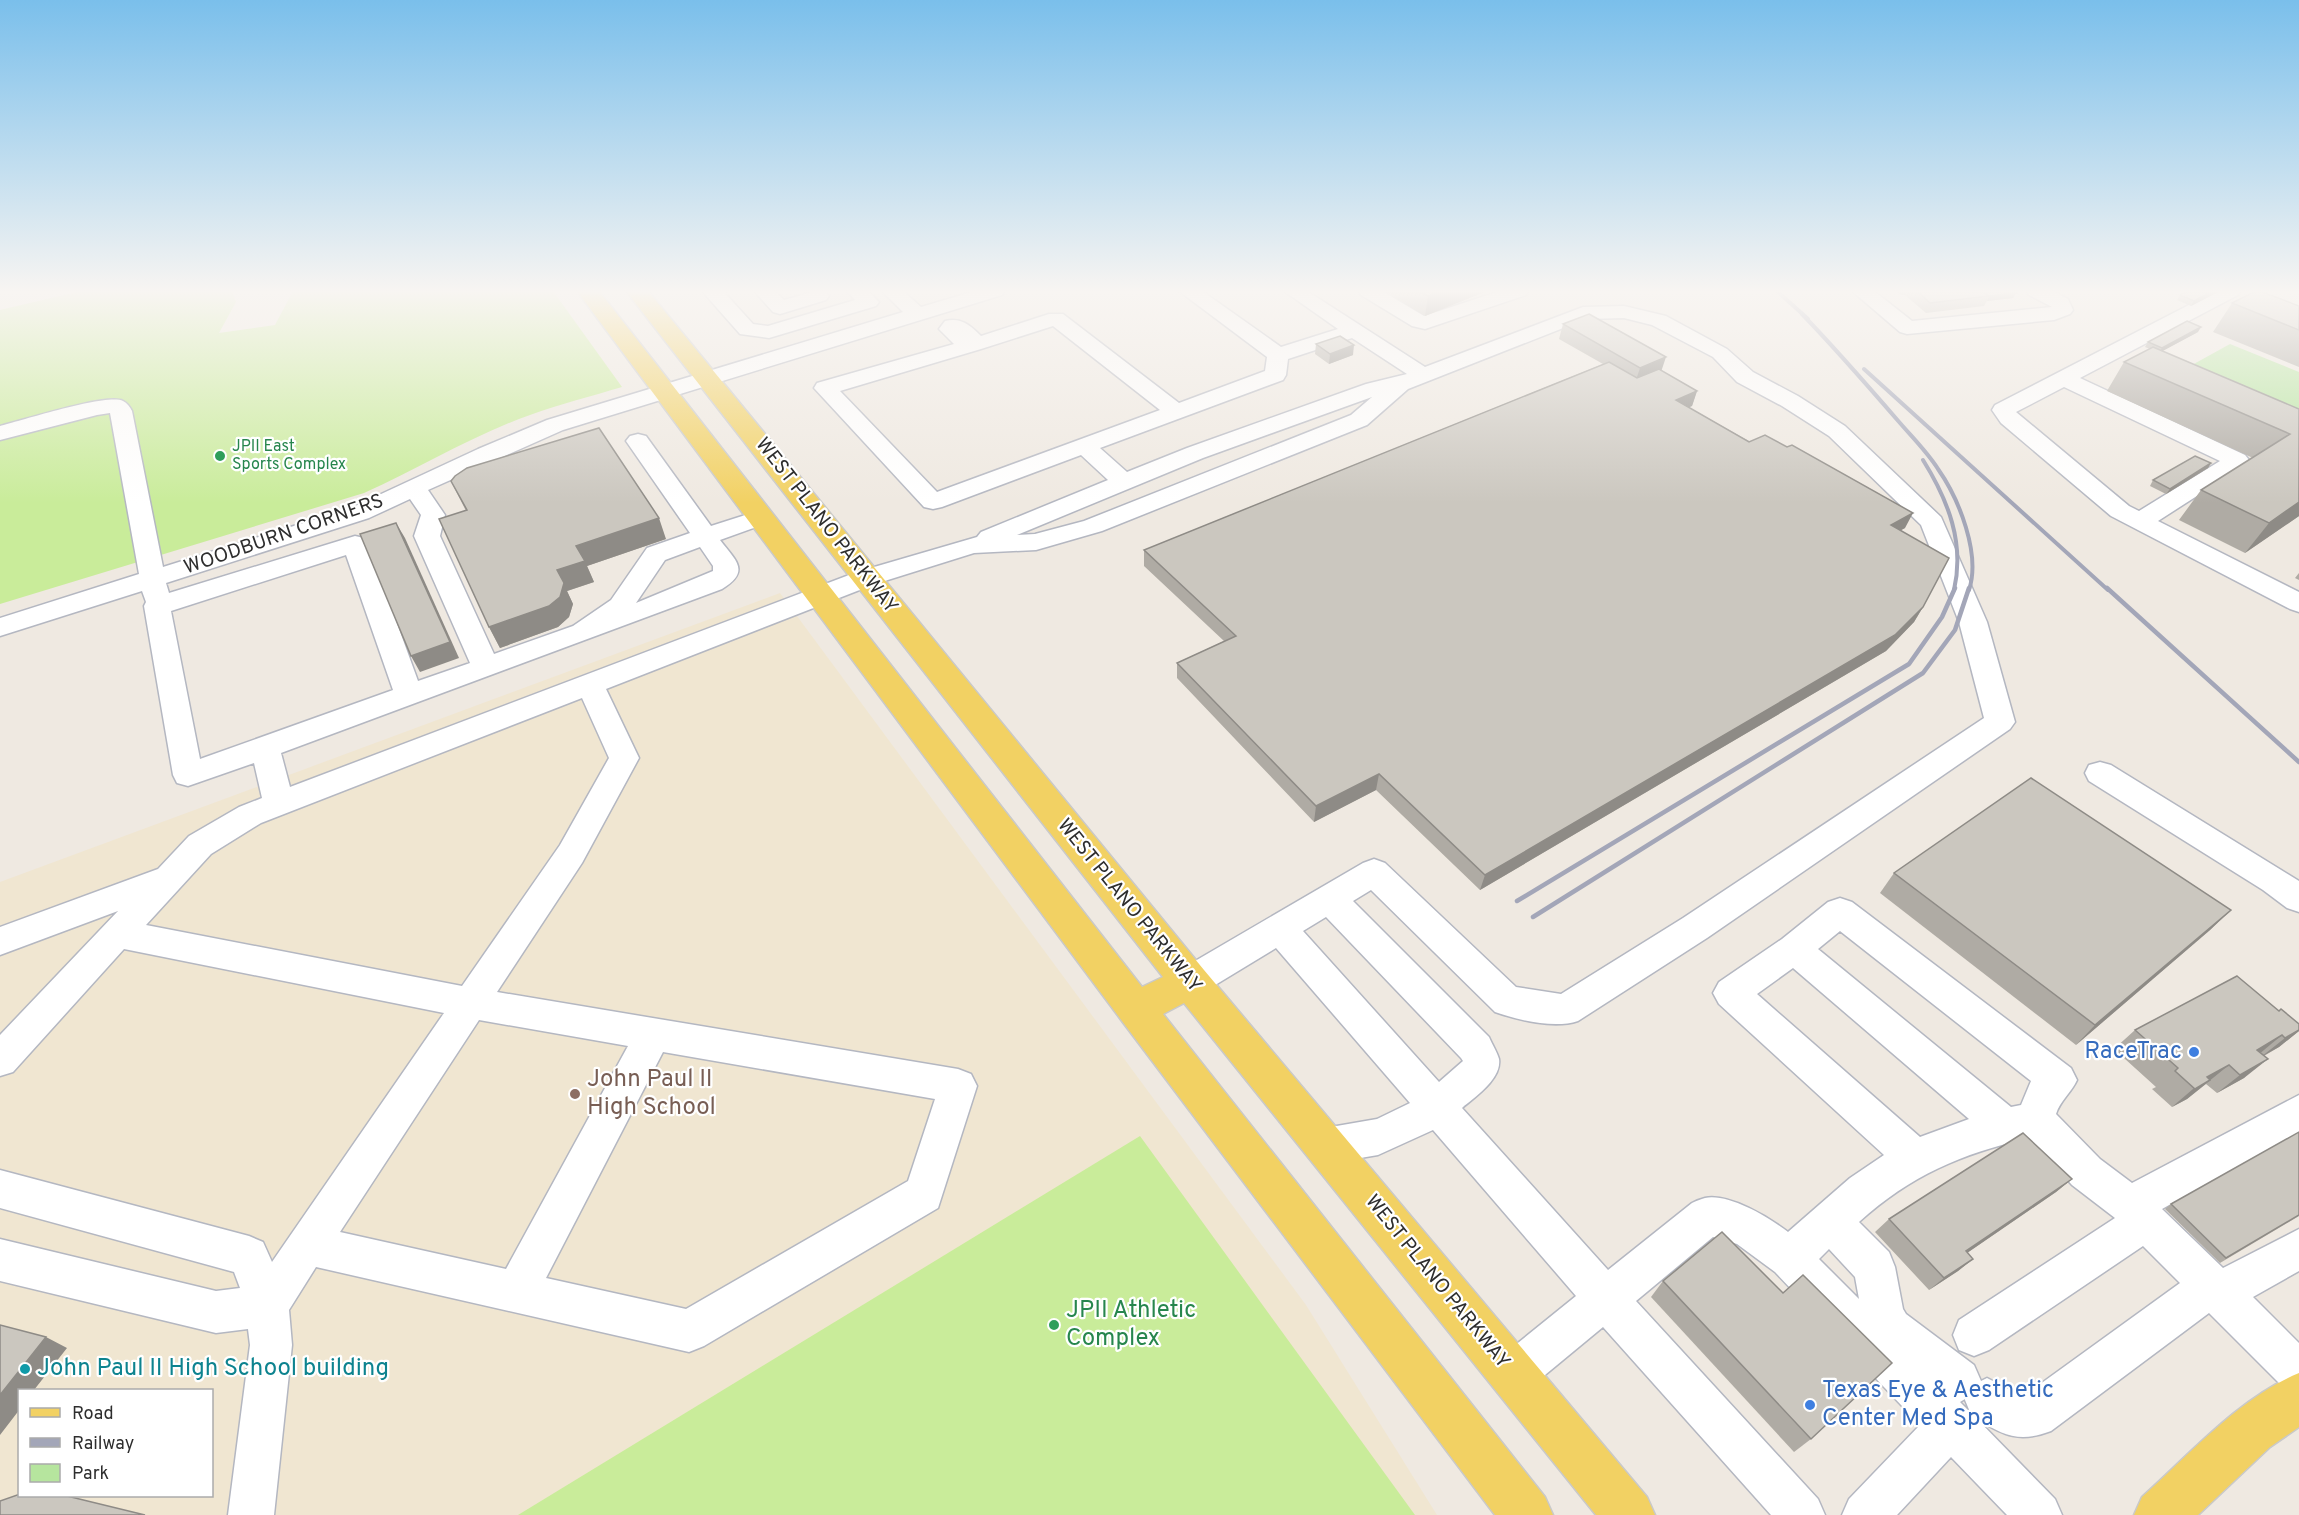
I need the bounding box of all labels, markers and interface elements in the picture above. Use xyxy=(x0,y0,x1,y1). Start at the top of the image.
street label: WEST PLANO PARKWAY xyxy=(749,433,903,620)
place label: JPII East Sports Complex xyxy=(232,437,346,475)
marker: JPII East Sports Complex xyxy=(213,449,227,463)
street label: WOODBURN CORNERS xyxy=(181,489,387,581)
street label: WEST PLANO PARKWAY xyxy=(1051,814,1207,999)
place label: RaceTrac xyxy=(2084,1037,2182,1067)
marker: RaceTrac xyxy=(2187,1045,2201,1059)
place label: John Paul II High School xyxy=(587,1065,716,1123)
marker: John Paul II High School xyxy=(568,1087,582,1101)
street label: WEST PLANO PARKWAY xyxy=(1359,1190,1515,1375)
place label: JPII Athletic Complex xyxy=(1066,1296,1196,1354)
marker: JPII Athletic Complex xyxy=(1047,1318,1061,1332)
place label: John Paul II High School building xyxy=(37,1354,389,1384)
marker: John Paul II High School building xyxy=(18,1362,32,1376)
place label: Texas Eye & Aesthetic Center Med Spa xyxy=(1822,1376,2054,1434)
legend xyxy=(18,1389,213,1497)
marker: Texas Eye & Aesthetic Center Med Spa xyxy=(1803,1398,1817,1412)
text: Road xyxy=(72,1403,114,1426)
text: Railway xyxy=(72,1433,134,1456)
text: Park xyxy=(72,1463,109,1486)

